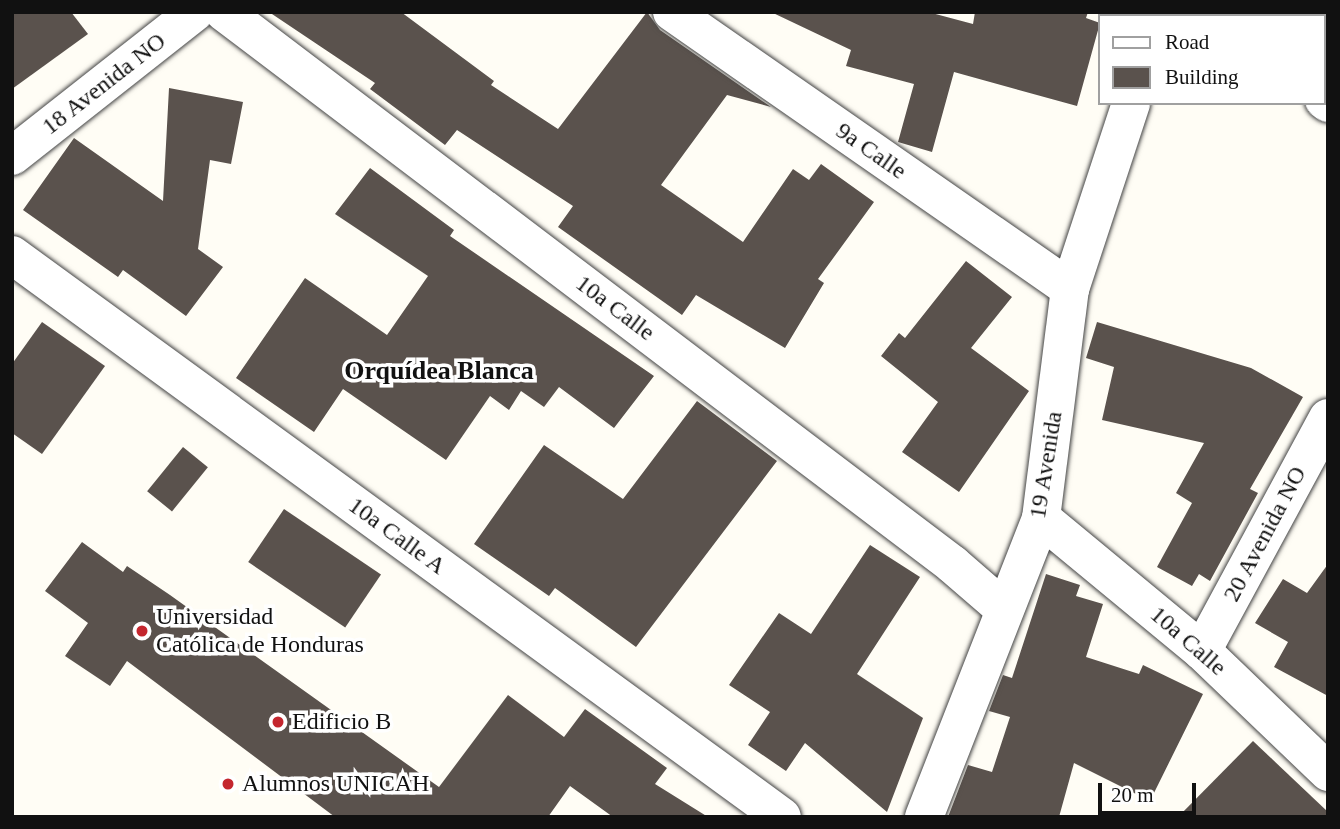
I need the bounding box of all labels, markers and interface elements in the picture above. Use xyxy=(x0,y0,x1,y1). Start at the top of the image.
legend xyxy=(1098,14,1326,105)
street label: 18 Avenida NO xyxy=(36,26,172,142)
text: Road xyxy=(1165,30,1209,54)
text: Building xyxy=(1165,65,1239,89)
street label: 9a Calle xyxy=(830,116,912,186)
street label: 10a Calle xyxy=(570,269,660,347)
district label: Orquídea Blanca xyxy=(344,355,534,387)
street label: 19 Avenida xyxy=(1023,409,1069,521)
street label: 20 Avenida NO xyxy=(1217,461,1313,607)
street label: 10a Calle A xyxy=(342,491,452,581)
street label: 10a Calle xyxy=(1144,600,1232,682)
place label: Universidad Católica de Honduras xyxy=(156,603,364,659)
marker: Universidad Católica de Honduras xyxy=(134,623,150,639)
place label: Edificio B xyxy=(292,708,391,736)
marker: Edificio B xyxy=(270,714,286,730)
place label: Alumnos UNICAH xyxy=(242,770,429,798)
scale bar xyxy=(1102,770,1200,814)
marker: Alumnos UNICAH xyxy=(220,776,236,792)
text: 20 m xyxy=(1111,783,1154,807)

